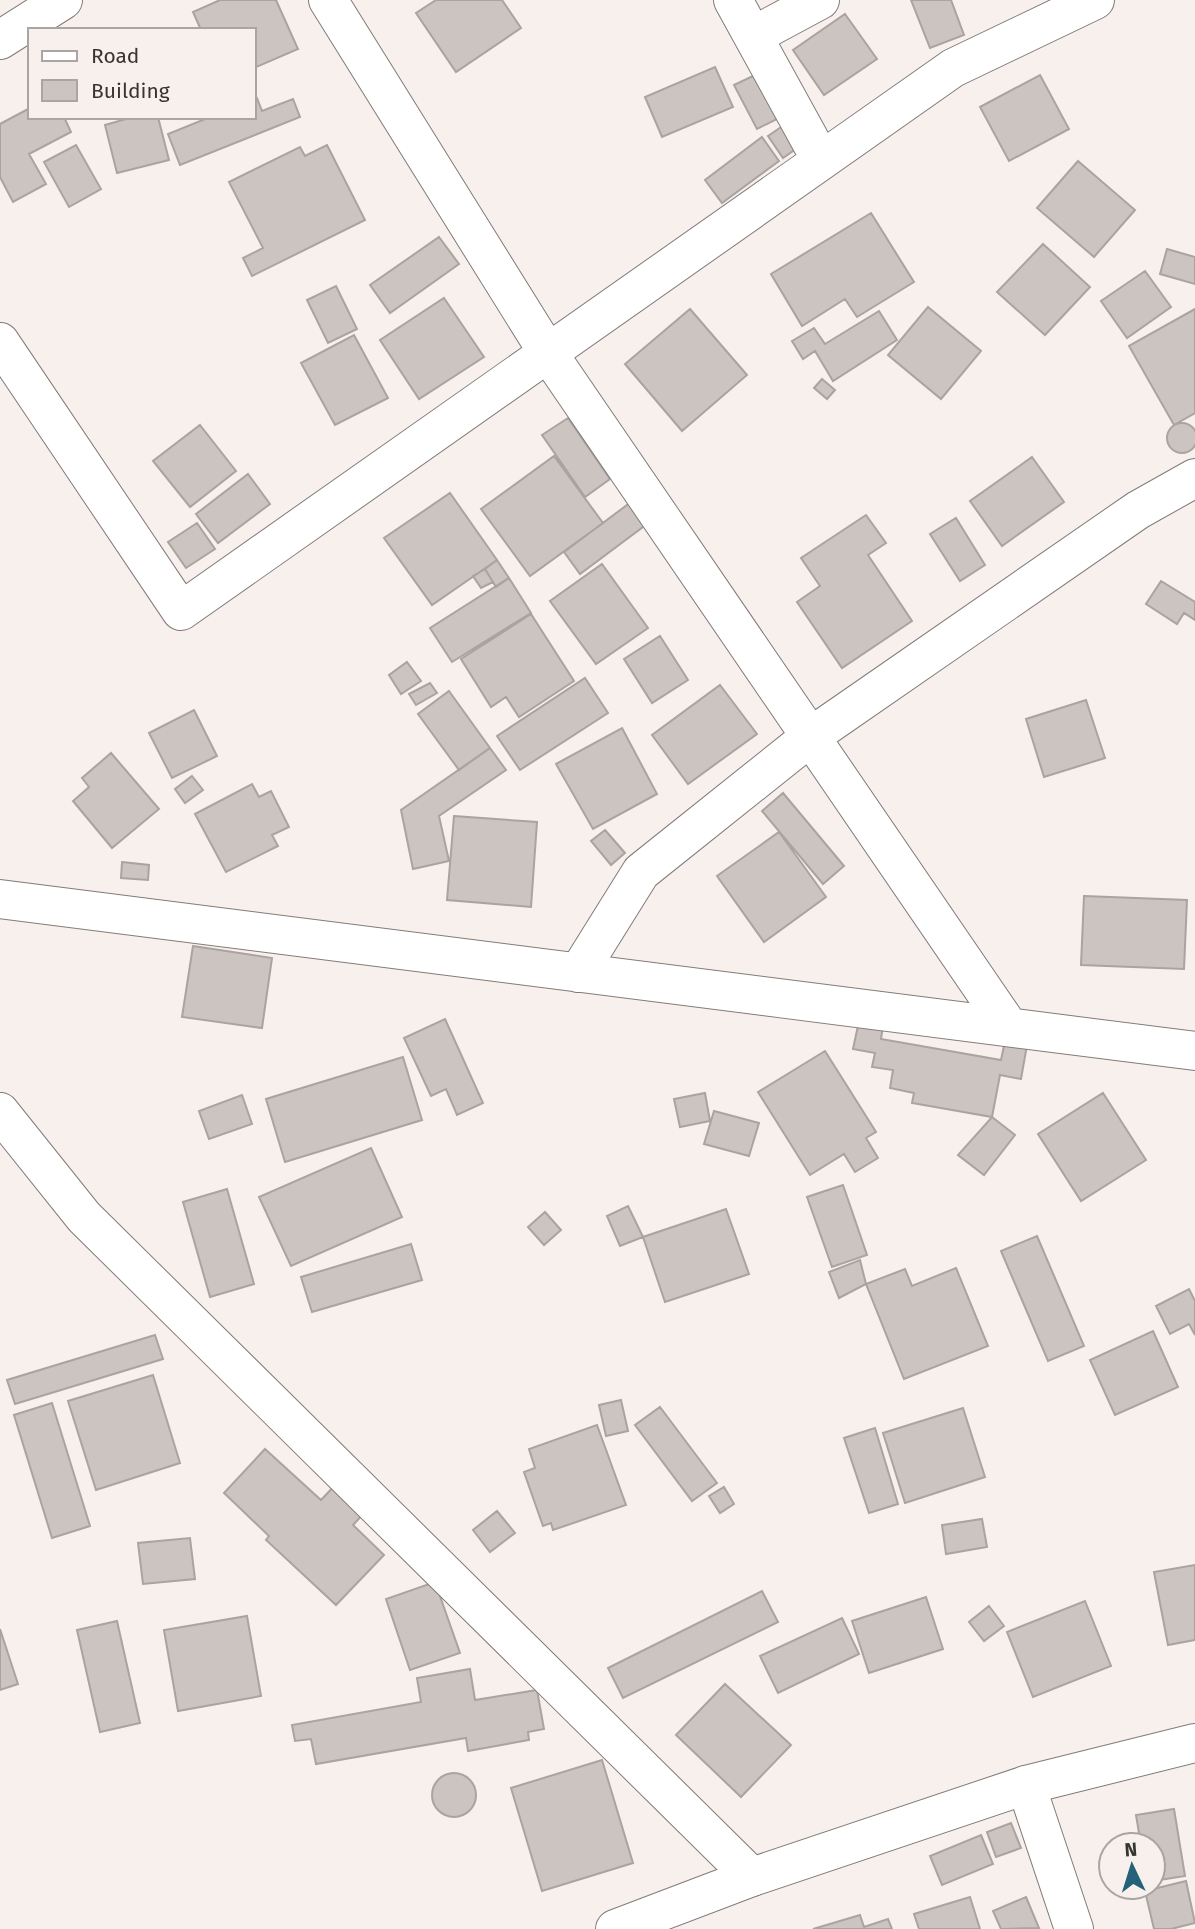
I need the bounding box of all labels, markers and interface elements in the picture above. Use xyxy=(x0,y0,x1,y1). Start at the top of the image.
legend xyxy=(28,28,256,119)
text: Road xyxy=(91,43,139,69)
text: Building xyxy=(91,78,170,104)
north arrow xyxy=(1097,1831,1167,1901)
text: N xyxy=(1124,1838,1138,1861)

